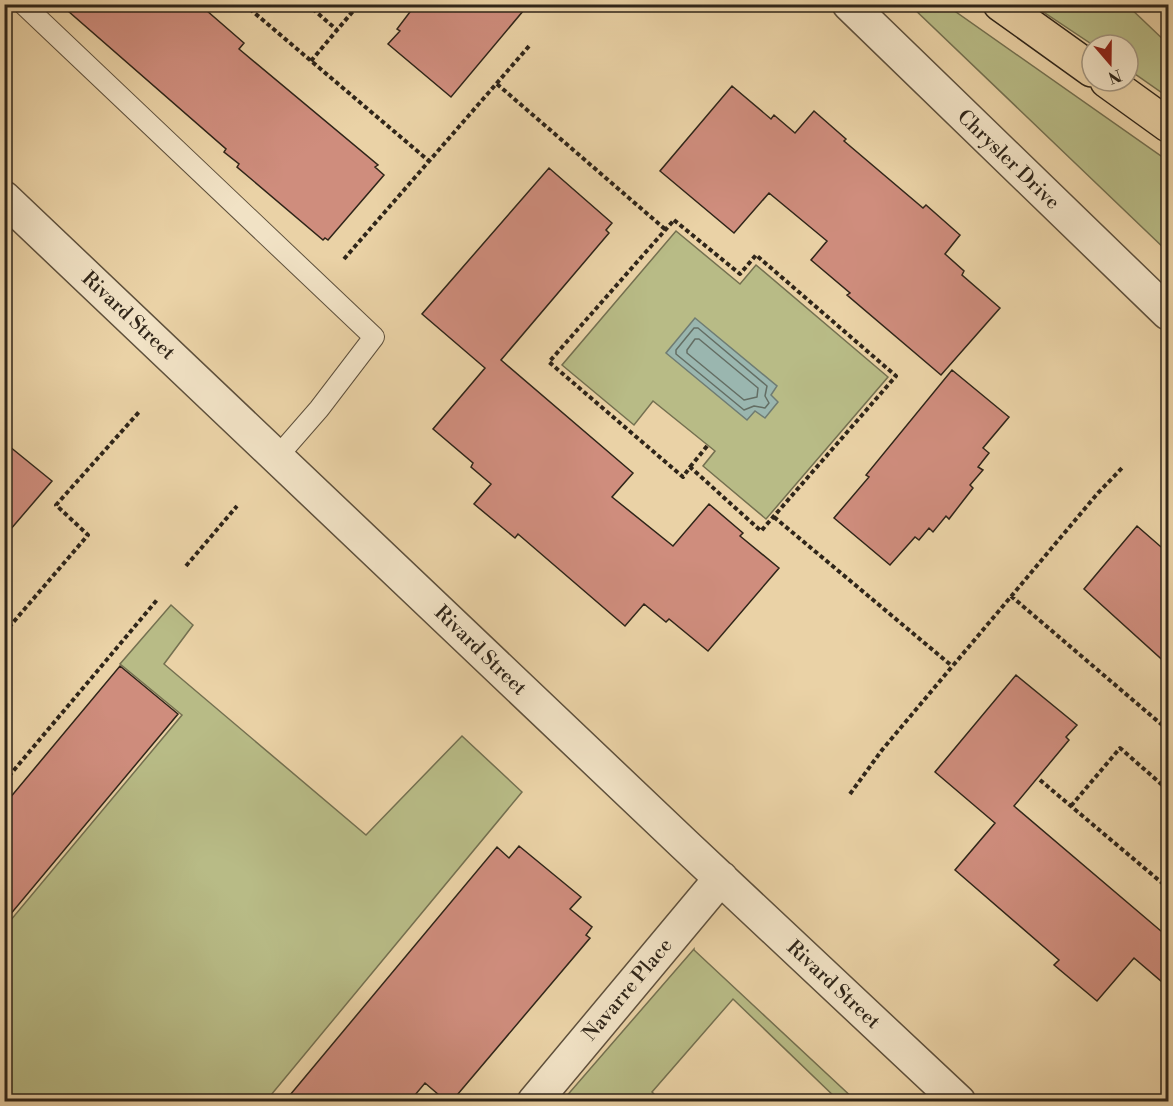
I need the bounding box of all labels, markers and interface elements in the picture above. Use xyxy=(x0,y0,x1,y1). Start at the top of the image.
north arrow xyxy=(1080,33,1140,93)
text: N xyxy=(1105,65,1124,88)
street label: Chrysler Drive xyxy=(951,105,1065,215)
street label: Rivard Street xyxy=(76,266,180,366)
street label: Rivard Street xyxy=(429,601,531,701)
street label: Navarre Place xyxy=(578,934,678,1046)
street label: Rivard Street xyxy=(781,935,885,1035)

